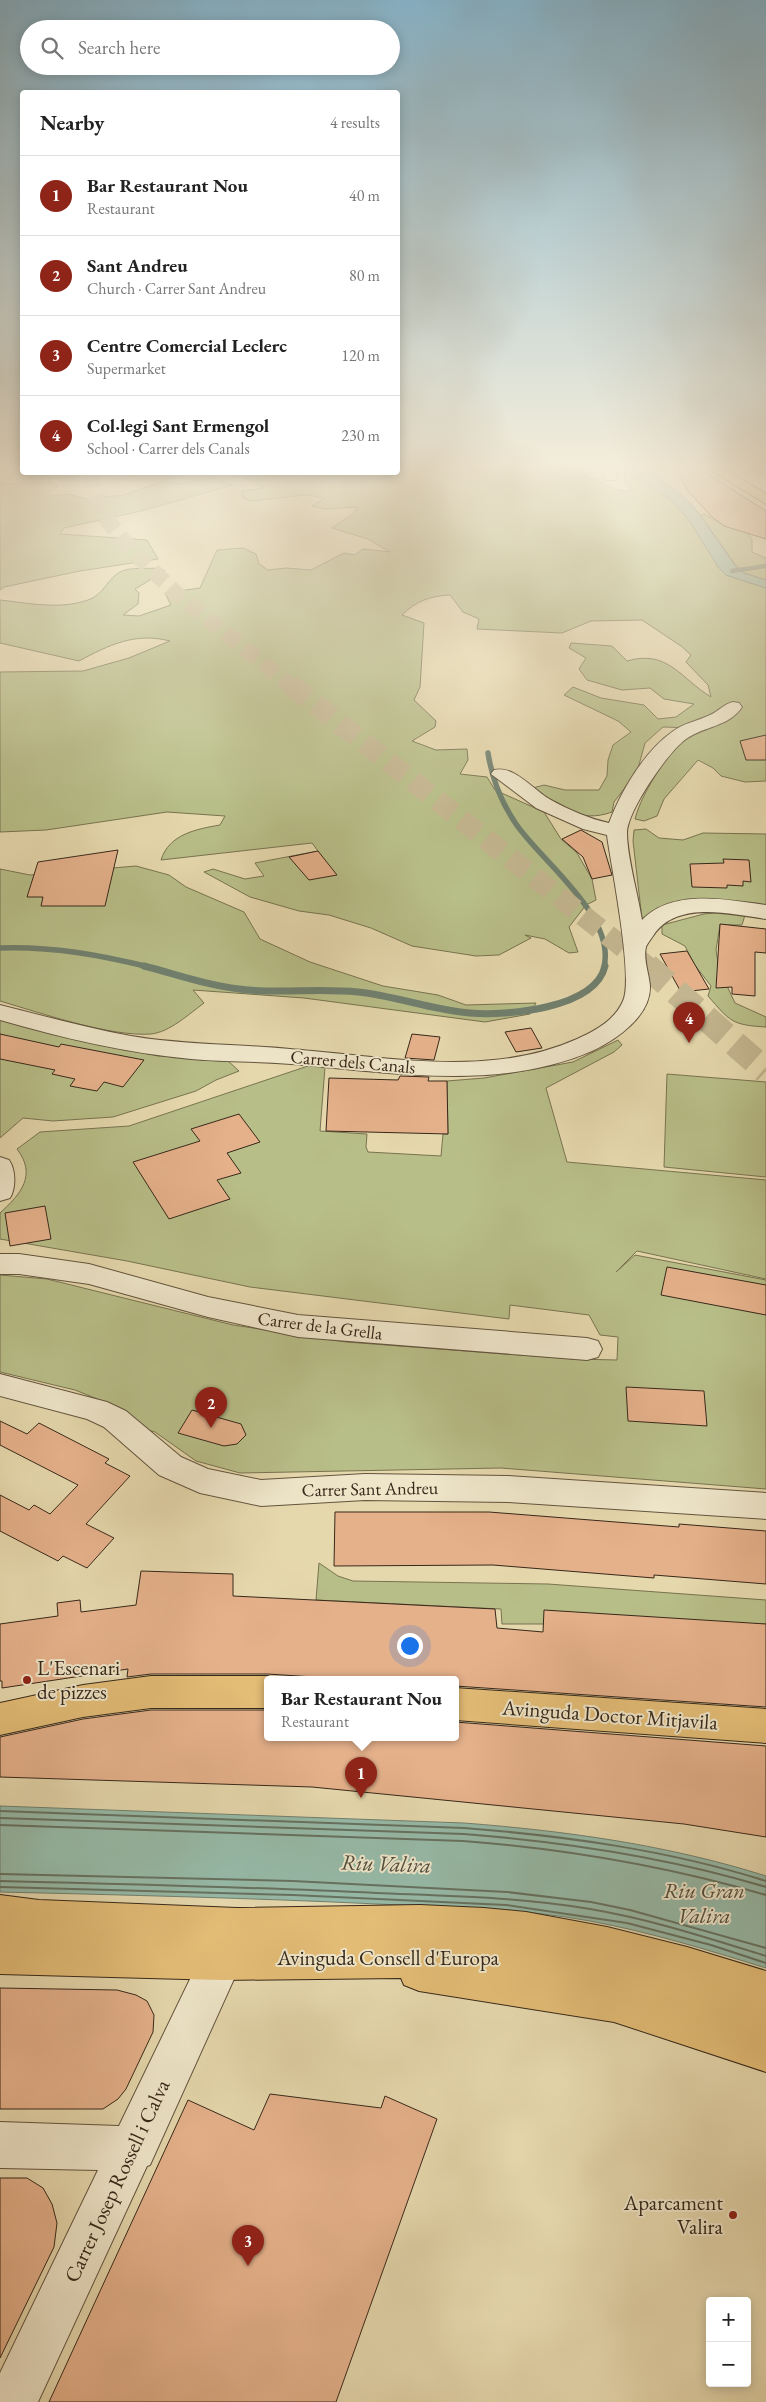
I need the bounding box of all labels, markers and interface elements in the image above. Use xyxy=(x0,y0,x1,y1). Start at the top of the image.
search box xyxy=(20,20,400,75)
icon: search xyxy=(38,34,66,62)
text: Search here xyxy=(78,35,160,60)
text: Nearby xyxy=(40,109,104,136)
text: 4 results xyxy=(330,112,380,133)
text: Bar Restaurant Nou xyxy=(87,173,248,198)
text: 1 xyxy=(52,185,60,206)
text: 40 m xyxy=(349,185,380,206)
text: Restaurant xyxy=(87,198,155,219)
text: Sant Andreu xyxy=(87,253,188,278)
text: 2 xyxy=(52,265,60,286)
text: 80 m xyxy=(349,265,380,286)
text: Church · Carrer Sant Andreu xyxy=(87,278,266,299)
text: Centre Comercial Leclerc xyxy=(87,333,287,358)
text: 3 xyxy=(52,345,60,366)
text: 120 m xyxy=(341,345,380,366)
text: Supermarket xyxy=(87,358,166,379)
text: Col·legi Sant Ermengol xyxy=(87,413,269,438)
text: 4 xyxy=(52,425,60,446)
text: 230 m xyxy=(341,425,380,446)
text: School · Carrer dels Canals xyxy=(87,438,250,459)
pin: 4 xyxy=(673,1002,705,1043)
street label: Carrer dels Canals xyxy=(290,1045,417,1078)
street label: Carrer de la Grella xyxy=(256,1306,385,1345)
pin: 2 xyxy=(195,1387,227,1428)
street label: Carrer Sant Andreu xyxy=(302,1476,439,1501)
your location xyxy=(397,1633,423,1659)
place label: L'Escenari de pizzes xyxy=(37,1654,120,1705)
marker: L'Escenari de pizzes xyxy=(21,1674,33,1686)
popup xyxy=(264,1676,459,1741)
text: Bar Restaurant Nou xyxy=(281,1686,442,1711)
street label: Avinguda Doctor Mitjavila xyxy=(500,1693,719,1736)
text: Restaurant xyxy=(281,1711,349,1732)
pin: 1 xyxy=(345,1757,377,1798)
water label: Riu Valira xyxy=(340,1847,432,1880)
water label: Riu Gran Valira xyxy=(663,1876,745,1930)
street label: Avinguda Consell d'Europa xyxy=(276,1944,499,1971)
street label: Carrer Josep Rossell i Calva xyxy=(58,2075,176,2286)
place label: Aparcament Valira xyxy=(623,2189,724,2240)
marker: Aparcament Valira xyxy=(727,2209,739,2221)
pin: 3 xyxy=(232,2225,264,2266)
map controls xyxy=(706,2297,751,2387)
button: + xyxy=(706,2297,751,2342)
button: − xyxy=(706,2342,751,2387)

